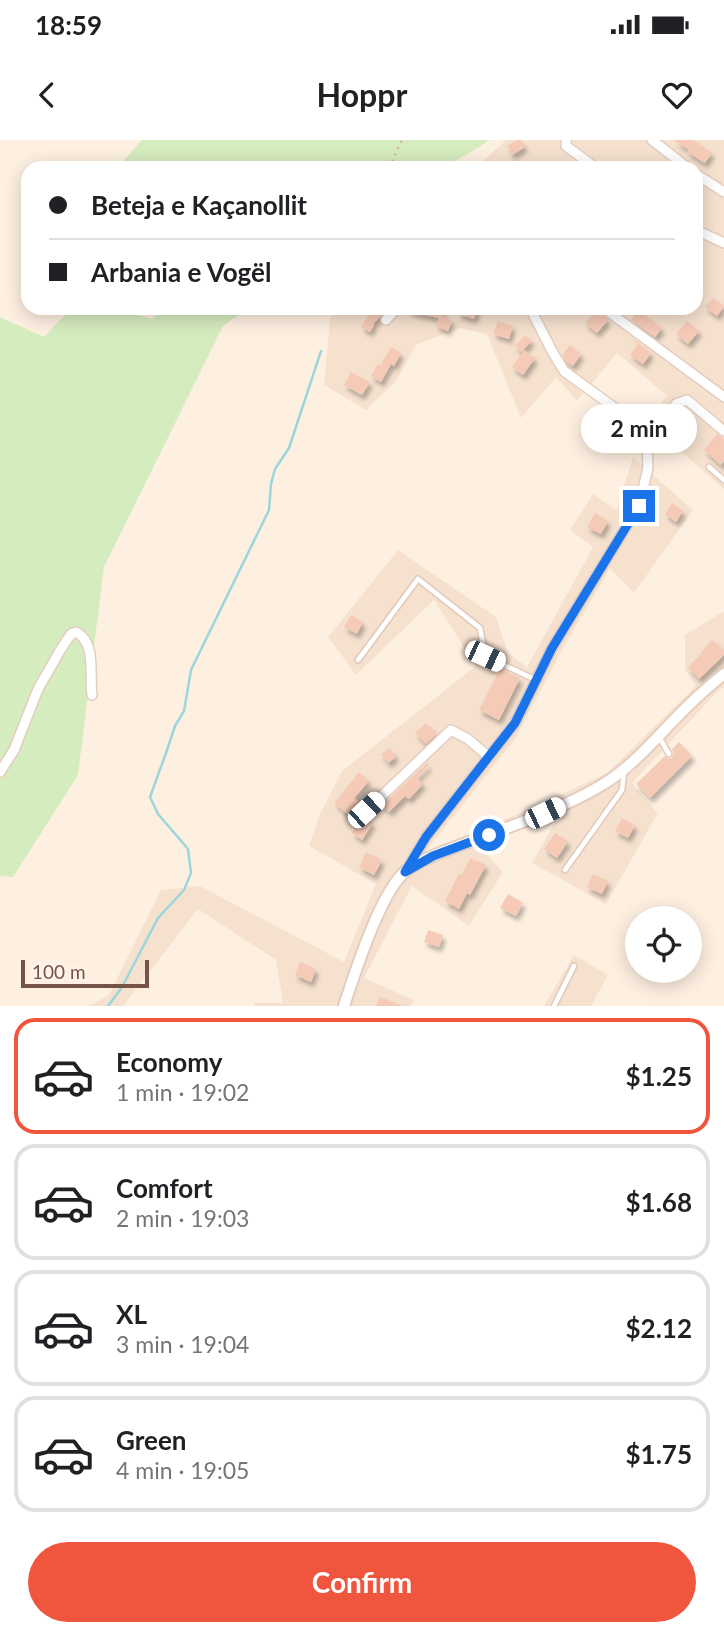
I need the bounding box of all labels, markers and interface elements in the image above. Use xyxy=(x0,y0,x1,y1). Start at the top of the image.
text: 18:59 xyxy=(35,9,102,41)
text: Hoppr xyxy=(317,75,407,114)
icon: back xyxy=(28,76,66,114)
icon: heart xyxy=(658,76,696,114)
text: Beteja e Kaçanollit xyxy=(91,189,307,221)
text: Arbania e Vogël xyxy=(91,256,271,288)
callout: 2 min xyxy=(581,404,697,454)
text: 2 min xyxy=(610,414,668,442)
route end xyxy=(623,490,655,522)
car xyxy=(462,638,509,674)
car xyxy=(344,788,389,832)
car xyxy=(522,794,569,832)
route start xyxy=(473,819,505,851)
map controls xyxy=(625,906,702,983)
button: locate xyxy=(625,906,702,983)
scale bar xyxy=(21,957,149,989)
text: 100 m xyxy=(32,960,86,983)
icon: car xyxy=(32,1045,95,1108)
text: Economy xyxy=(116,1046,222,1078)
text: $1.25 xyxy=(626,1060,692,1092)
text: 1 min · 19:02 xyxy=(116,1078,249,1106)
icon: car xyxy=(32,1171,95,1234)
text: Comfort xyxy=(116,1172,213,1204)
text: $1.68 xyxy=(626,1186,692,1218)
text: 2 min · 19:03 xyxy=(116,1204,249,1232)
icon: car xyxy=(32,1297,95,1360)
text: XL xyxy=(116,1298,147,1330)
text: $2.12 xyxy=(626,1312,692,1344)
text: 3 min · 19:04 xyxy=(116,1330,249,1358)
icon: car xyxy=(32,1423,95,1486)
text: Green xyxy=(116,1424,186,1456)
text: $1.75 xyxy=(626,1438,692,1470)
text: 4 min · 19:05 xyxy=(116,1456,249,1484)
button: Confirm xyxy=(28,1542,696,1622)

